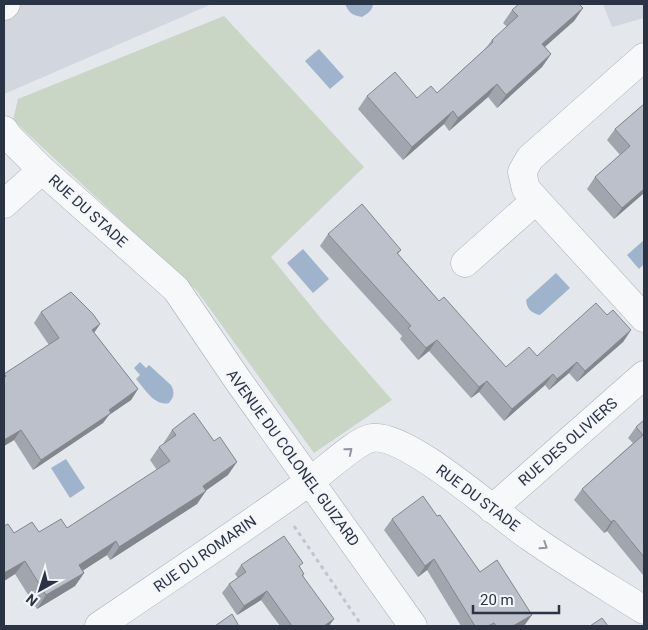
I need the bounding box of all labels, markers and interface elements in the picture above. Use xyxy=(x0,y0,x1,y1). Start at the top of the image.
street label: RUE DU STADE xyxy=(45,171,132,251)
street label: AVENUE DU COLONEL GUIZARD xyxy=(223,366,363,550)
street label: RUE DES OLIVIERS xyxy=(515,394,621,490)
one-way arrow xyxy=(343,449,352,457)
street label: RUE DU STADE xyxy=(433,461,524,536)
street label: RUE DU ROMARIN xyxy=(150,512,260,596)
one-way arrow xyxy=(538,540,547,549)
north arrow xyxy=(15,565,65,615)
scale bar xyxy=(473,582,559,614)
text: N xyxy=(23,591,41,609)
text: 20 m xyxy=(480,591,514,609)

